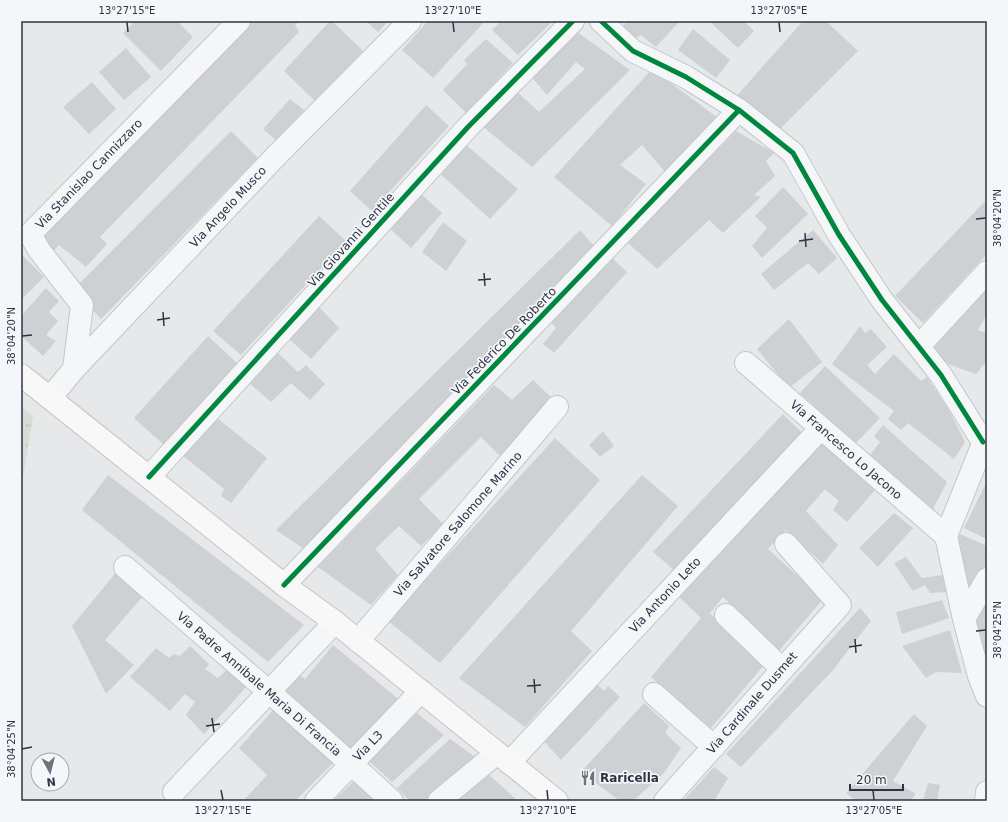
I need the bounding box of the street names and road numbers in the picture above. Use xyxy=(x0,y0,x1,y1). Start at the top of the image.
street label: Via Stanislao Cannizzaro xyxy=(33,116,145,232)
street label: Via Angelo Musco xyxy=(187,163,269,251)
street label: Via Giovanni Gentile xyxy=(305,190,397,290)
street label: Via Federico De Roberto xyxy=(449,284,559,398)
street label: Via Francesco Lo Jacono xyxy=(787,398,905,502)
street label: Via Salvatore Salomone Marino xyxy=(391,449,525,599)
street label: Via Antonio Leto xyxy=(626,554,704,636)
street label: Via Padre Annibale Maria Di Francia xyxy=(174,609,344,759)
street label: Via Cardinale Dusmet xyxy=(704,649,800,757)
street label: Via L3 xyxy=(350,728,386,764)

